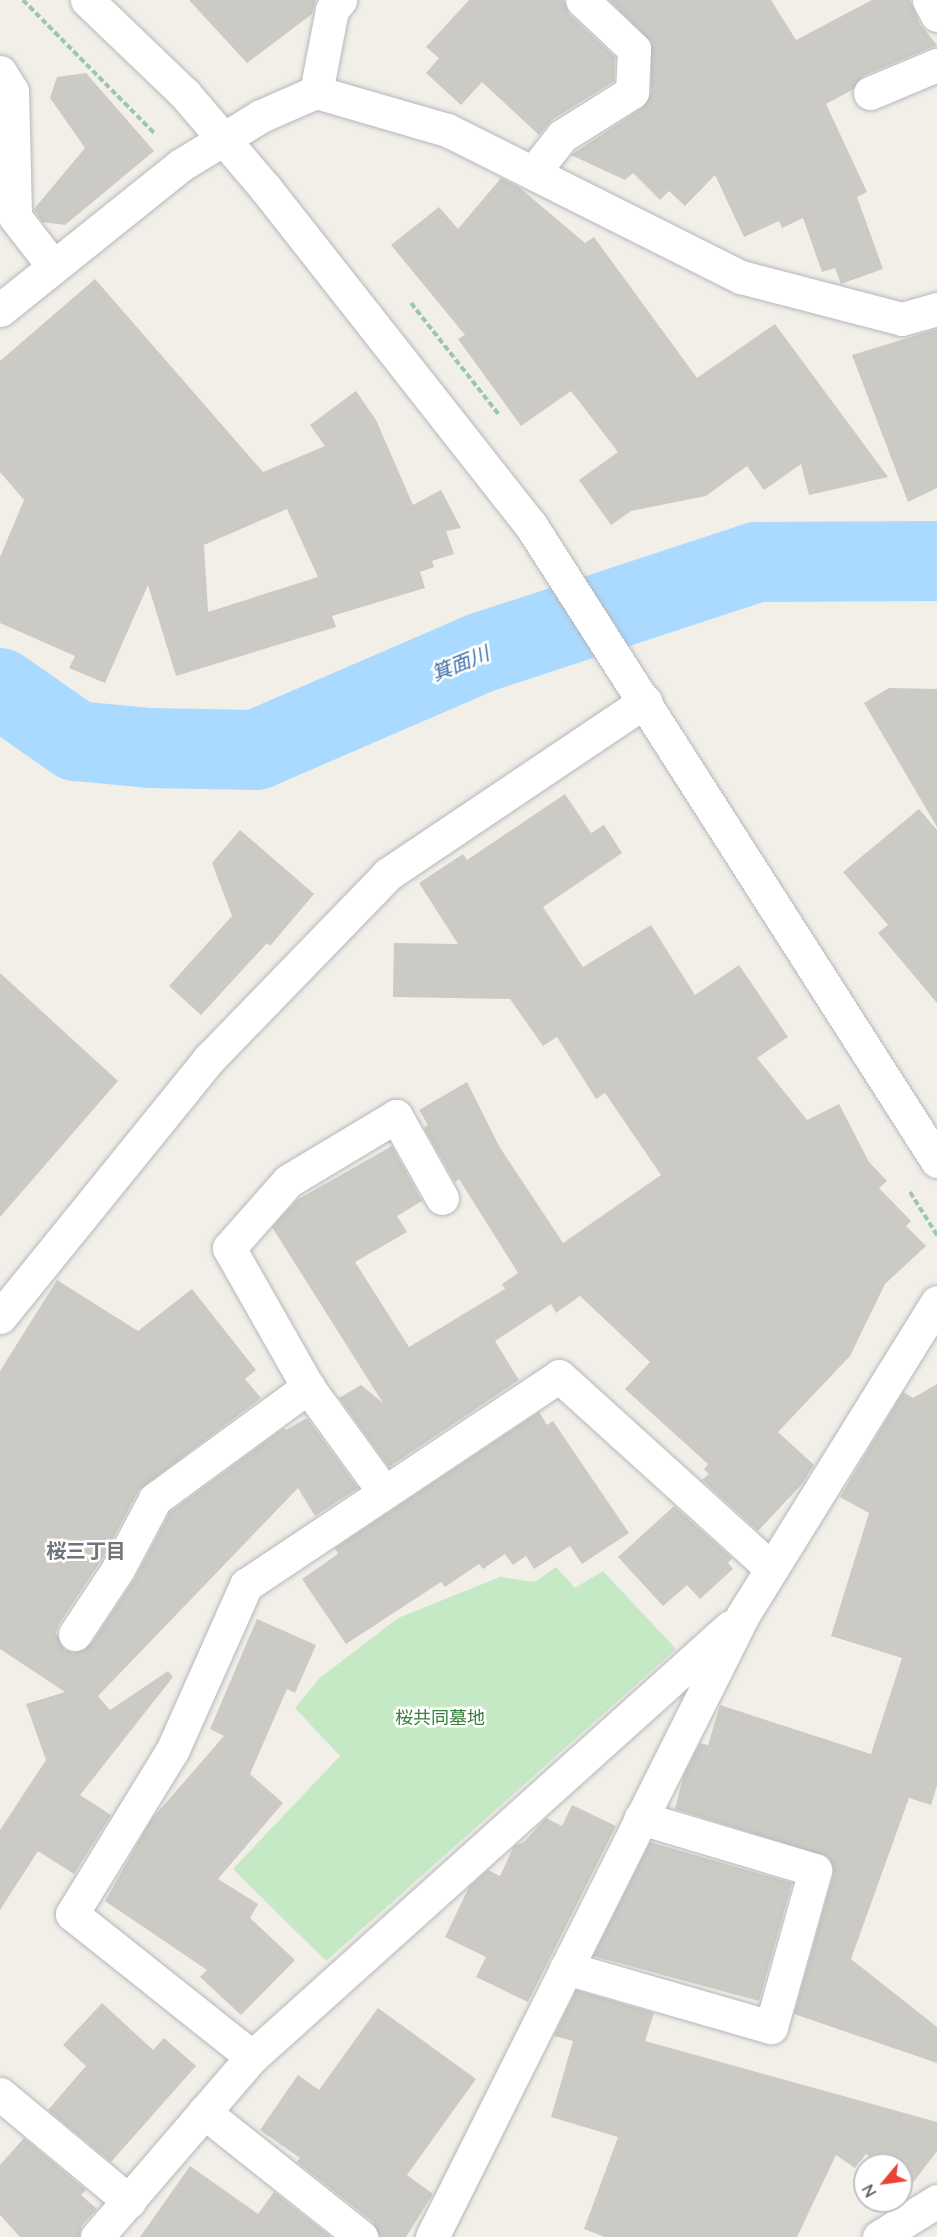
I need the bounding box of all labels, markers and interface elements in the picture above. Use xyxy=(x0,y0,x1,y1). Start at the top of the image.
water label: 箕面川 xyxy=(428,641,492,685)
district label: 桜三丁目 xyxy=(46,1538,126,1562)
park label: 桜共同墓地 xyxy=(395,1707,485,1729)
north arrow xyxy=(853,2153,913,2213)
text: N xyxy=(857,2181,881,2201)

